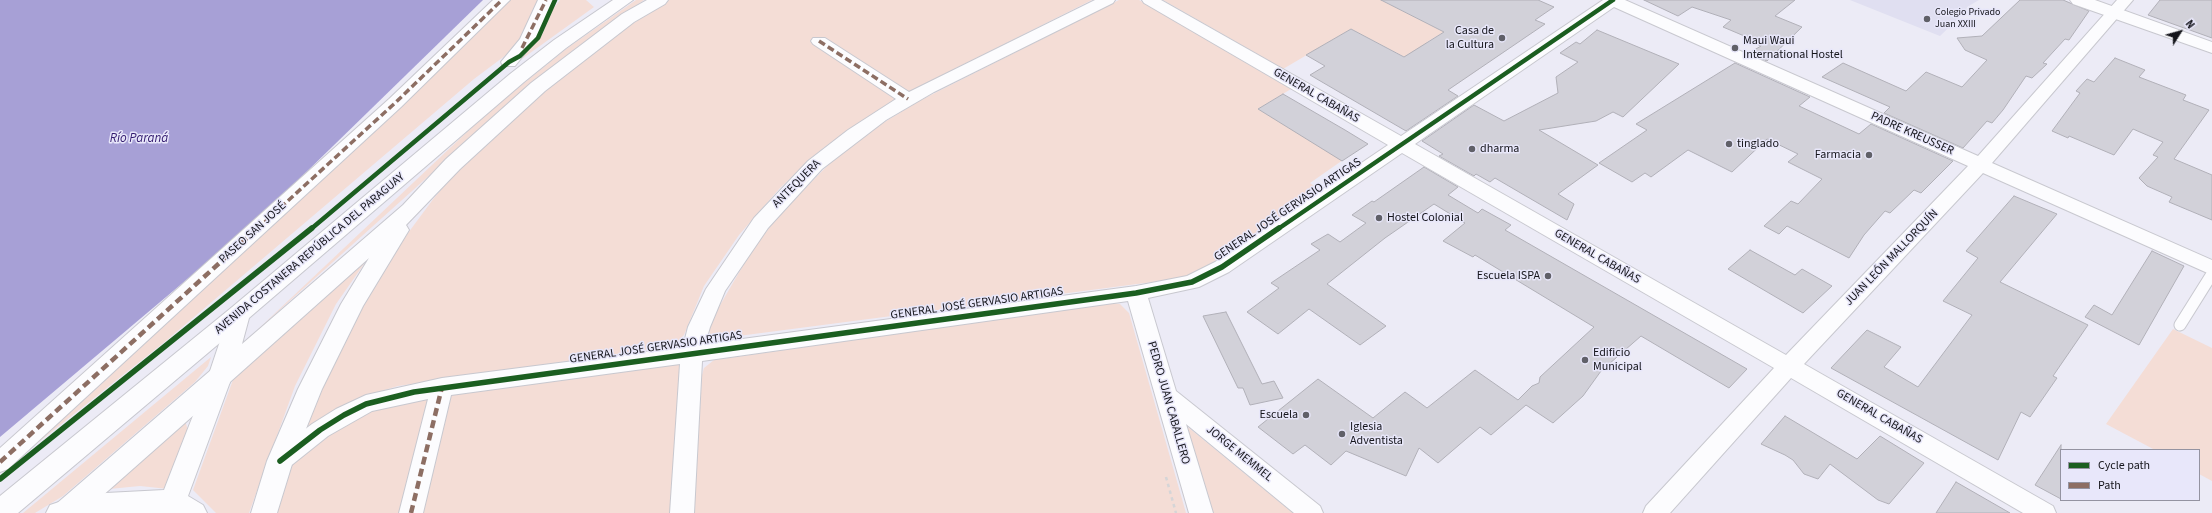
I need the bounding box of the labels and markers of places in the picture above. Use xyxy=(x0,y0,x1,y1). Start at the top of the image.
place label: Colegio Privado Juan XXIII xyxy=(1935,7,2001,30)
marker: Colegio Privado Juan XXIII xyxy=(1922,14,1932,24)
place label: Casa de la Cultura xyxy=(1446,24,1494,52)
marker: Casa de la Cultura xyxy=(1497,33,1507,43)
place label: Maui Waui International Hostel xyxy=(1743,34,1843,62)
marker: Maui Waui International Hostel xyxy=(1730,43,1740,53)
place label: tinglado xyxy=(1737,137,1779,151)
marker: tinglado xyxy=(1724,139,1734,149)
place label: dharma xyxy=(1480,142,1519,156)
marker: dharma xyxy=(1467,144,1477,154)
place label: Farmacia xyxy=(1815,148,1861,162)
marker: Farmacia xyxy=(1864,150,1874,160)
place label: Hostel Colonial xyxy=(1387,211,1463,225)
marker: Hostel Colonial xyxy=(1374,213,1384,223)
place label: Escuela ISPA xyxy=(1477,269,1540,283)
marker: Escuela ISPA xyxy=(1543,271,1553,281)
place label: Edificio Municipal xyxy=(1593,346,1642,374)
marker: Edificio Municipal xyxy=(1580,355,1590,365)
place label: Escuela xyxy=(1260,408,1298,422)
marker: Escuela xyxy=(1301,410,1311,420)
place label: Iglesia Adventista xyxy=(1350,420,1403,448)
marker: Iglesia Adventista xyxy=(1337,429,1347,439)

